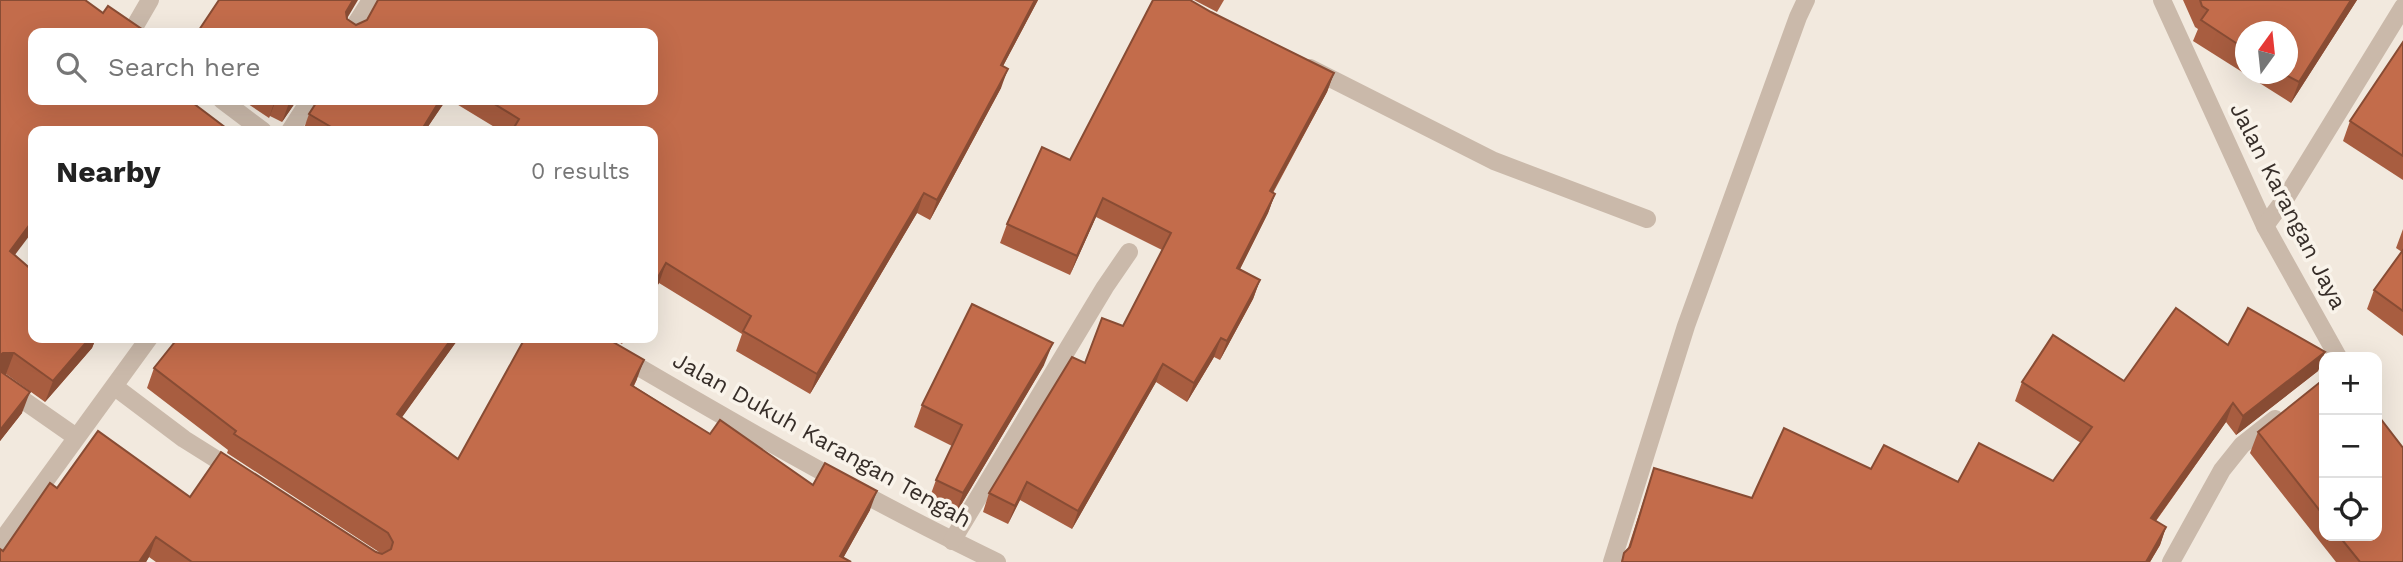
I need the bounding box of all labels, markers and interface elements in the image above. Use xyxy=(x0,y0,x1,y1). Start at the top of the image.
north arrow xyxy=(2235,21,2298,84)
search box xyxy=(28,28,658,105)
icon: search xyxy=(52,48,90,86)
text: Search here xyxy=(108,52,260,82)
street label: Jalan Karangan Jaya xyxy=(2224,98,2352,314)
text: Nearby xyxy=(56,154,161,189)
text: 0 results xyxy=(531,158,630,185)
street label: Jalan Dukuh Karangan Tengah xyxy=(668,346,976,534)
map controls xyxy=(2319,352,2382,541)
button: + xyxy=(2319,352,2382,415)
button: − xyxy=(2319,415,2382,478)
button: locate xyxy=(2319,478,2382,541)

